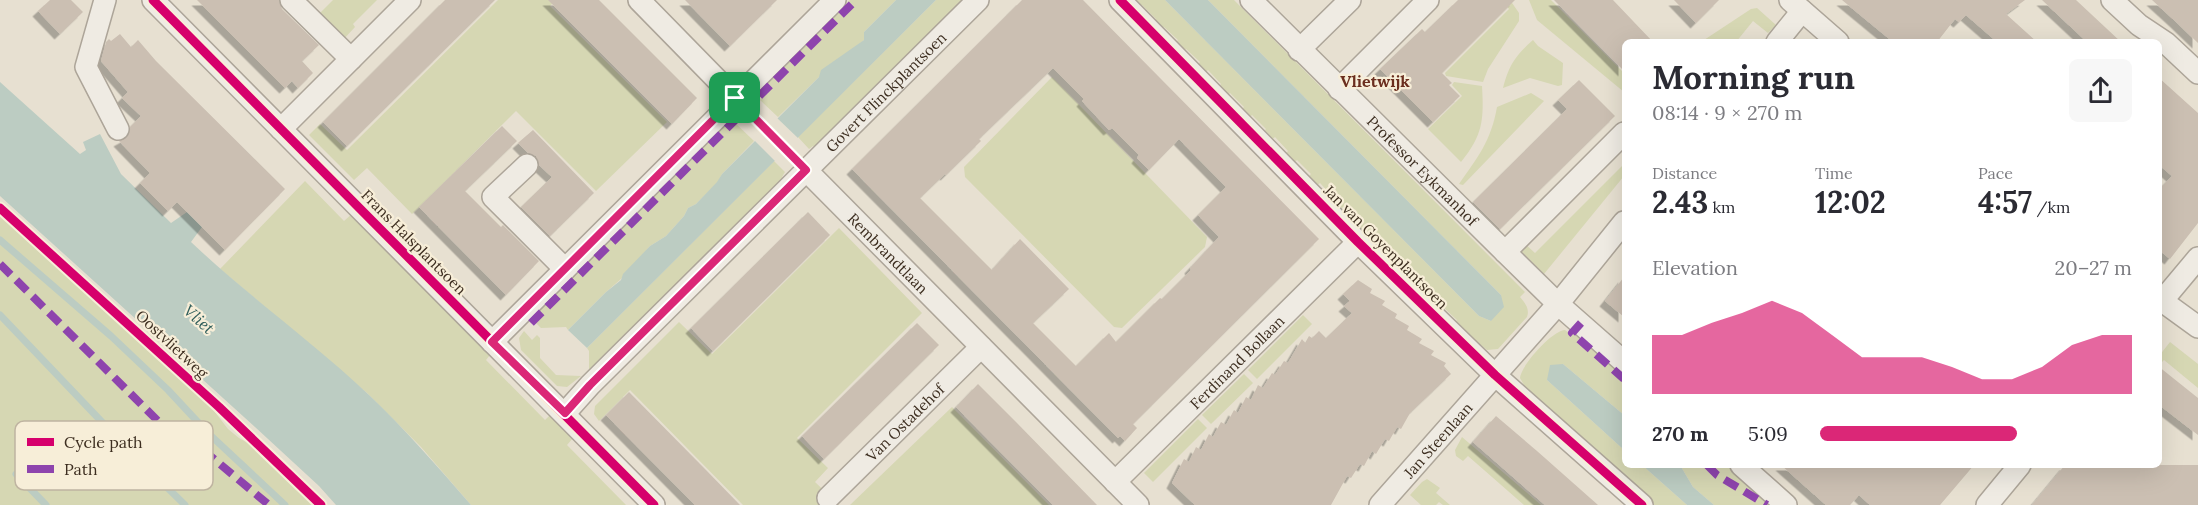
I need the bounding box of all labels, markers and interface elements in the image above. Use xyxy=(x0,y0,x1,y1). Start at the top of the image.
street label: Govert Flinckplantsoen xyxy=(821,28,950,156)
text: Morning run xyxy=(1652,56,1855,98)
button: share xyxy=(2069,59,2132,122)
district label: Vlietwijk xyxy=(1340,71,1410,91)
pin xyxy=(709,72,760,123)
icon: arrive xyxy=(718,81,751,114)
text: 08:14 · 9 × 270 m xyxy=(1652,100,1803,125)
street label: Professor Eykmanhof xyxy=(1363,111,1483,230)
text: Distance xyxy=(1652,163,1717,183)
text: Time xyxy=(1815,163,1853,183)
text: Pace xyxy=(1978,163,2013,183)
street label: Jan van Goyenplantsoen xyxy=(1319,180,1452,313)
text: 2.43 xyxy=(1652,183,1708,221)
text: 12:02 xyxy=(1815,183,1886,221)
text: 4:57 xyxy=(1978,183,2032,221)
street label: Frans Halsplantsoen xyxy=(357,185,471,299)
text: km xyxy=(1708,197,1735,217)
text: /km xyxy=(2032,197,2070,217)
street label: Rembrandtlaan xyxy=(844,209,933,298)
text: Elevation xyxy=(1652,255,1738,280)
text: 20–27 m xyxy=(2055,255,2132,280)
water label: Vliet xyxy=(180,300,219,338)
street label: Oostvlietweg xyxy=(132,306,213,383)
street label: Ferdinand Bollaan xyxy=(1185,311,1288,413)
street label: Van Ostadehof xyxy=(861,379,949,466)
street label: Jan Steenlaan xyxy=(1399,398,1476,482)
legend xyxy=(15,421,213,490)
text: 270 m xyxy=(1652,421,1708,446)
text: 5:09 xyxy=(1748,421,1788,446)
text: Cycle path xyxy=(64,432,143,452)
text: Path xyxy=(64,459,98,479)

